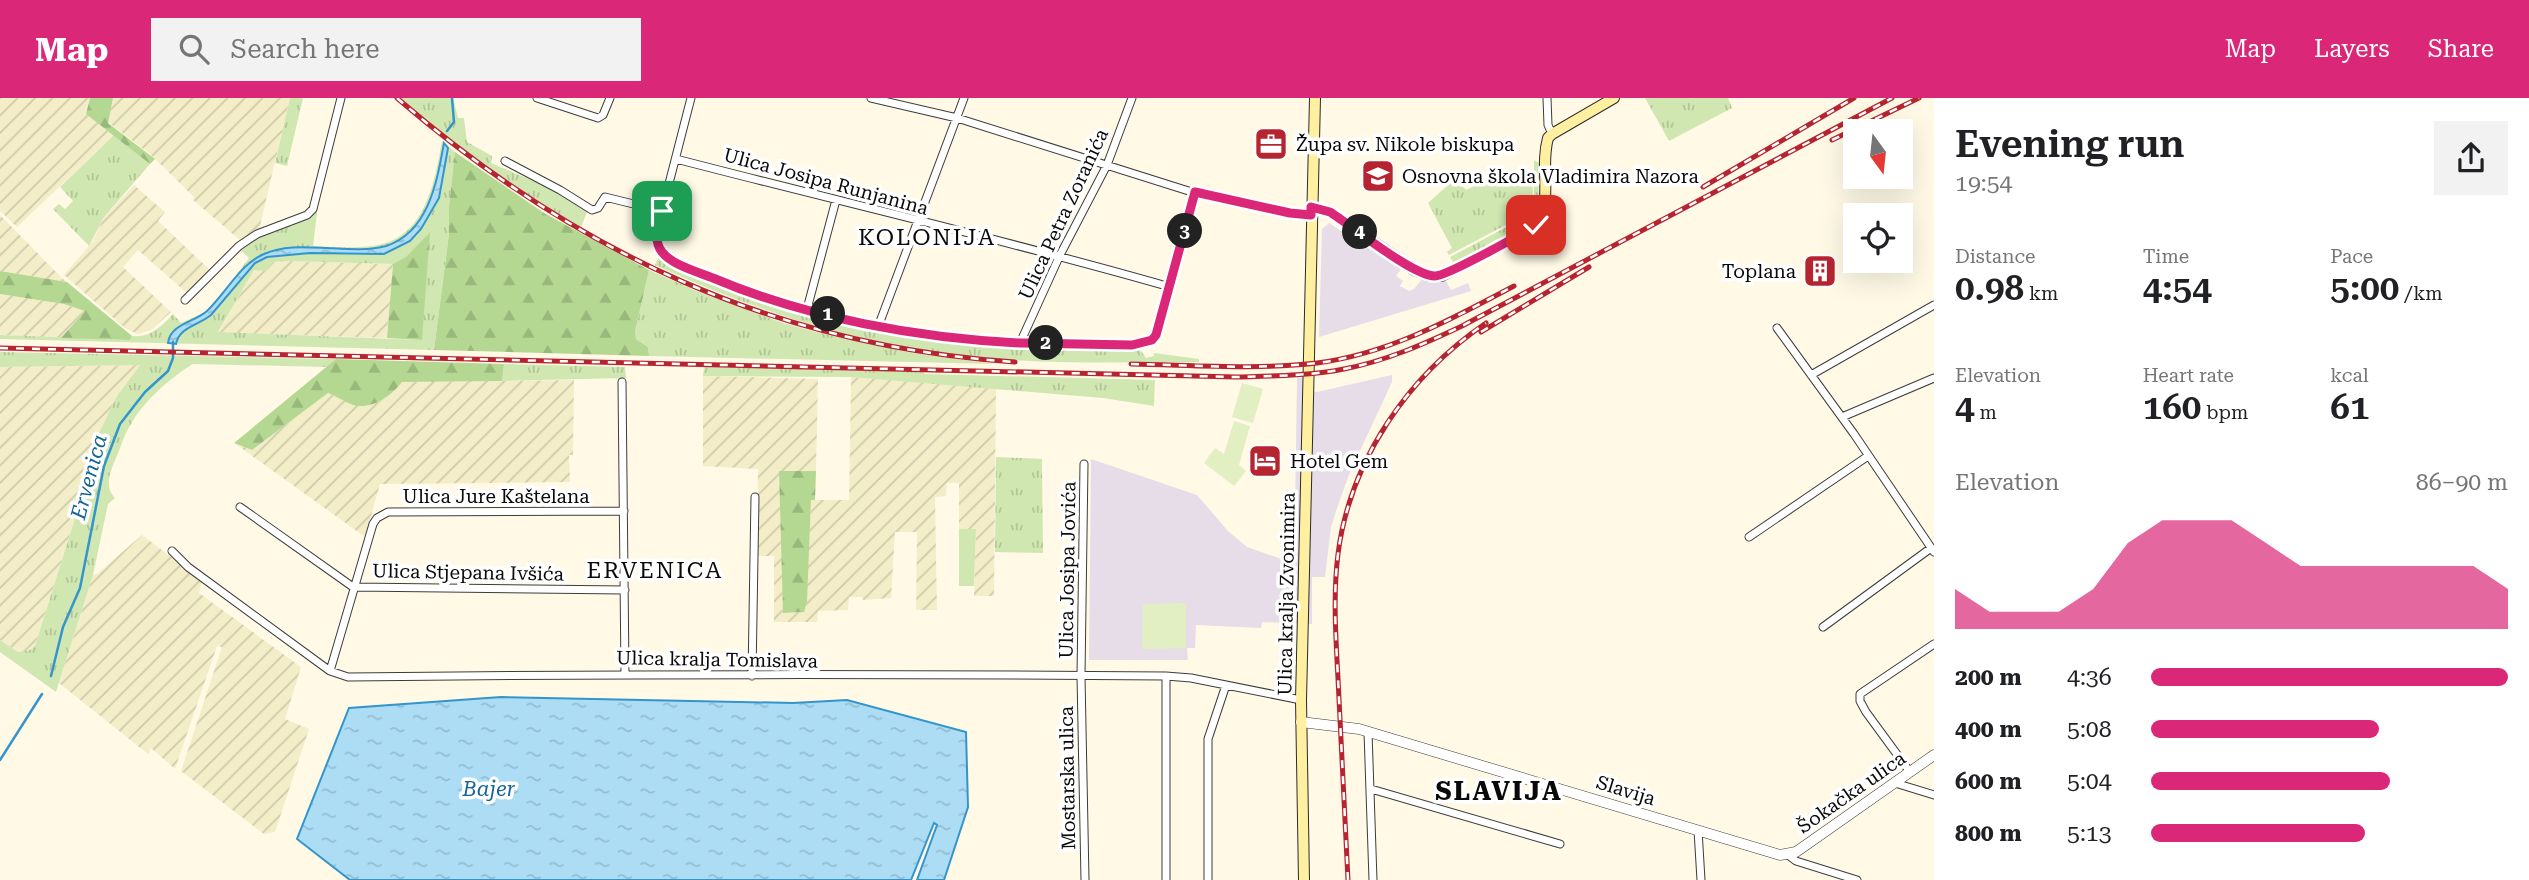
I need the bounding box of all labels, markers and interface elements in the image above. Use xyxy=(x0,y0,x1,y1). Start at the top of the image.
search box xyxy=(151,18,641,81)
text: Map xyxy=(35,30,109,69)
icon: search xyxy=(175,30,213,68)
text: Search here xyxy=(231,34,380,64)
text: Map xyxy=(2225,35,2276,63)
text: Layers xyxy=(2314,35,2390,63)
text: Share xyxy=(2428,35,2494,63)
north arrow xyxy=(1843,119,1913,189)
map controls xyxy=(1843,119,1913,273)
button: share xyxy=(2434,121,2508,195)
text: Evening run xyxy=(1955,122,2184,166)
street label: Ulica Petra Zoranića xyxy=(1014,124,1113,303)
office icon: Župa sv. Nikole biskupa xyxy=(1252,125,1290,163)
place label: Župa sv. Nikole biskupa xyxy=(1296,133,1515,156)
street label: Ulica Josipa Runjanina xyxy=(721,143,932,220)
school or university icon: Osnovna škola Vladimira Nazora xyxy=(1359,157,1397,195)
place label: Osnovna škola Vladimira Nazora xyxy=(1402,165,1699,188)
text: 19:54 xyxy=(1955,170,2012,197)
pin xyxy=(632,181,692,241)
icon: arrive xyxy=(643,192,681,230)
pin xyxy=(1506,195,1566,255)
button: locate xyxy=(1843,203,1913,273)
icon: check xyxy=(1517,206,1555,244)
pin: 3 xyxy=(1168,214,1202,248)
pin: 4 xyxy=(1342,214,1378,250)
text: 3 xyxy=(1179,219,1190,242)
text: 4 xyxy=(1354,220,1365,243)
district label: KOLONIJA xyxy=(858,224,996,251)
text: Distance xyxy=(1955,245,2035,268)
text: Time xyxy=(2143,245,2189,268)
text: Pace xyxy=(2330,245,2373,268)
building icon: Toplana xyxy=(1801,252,1839,290)
place label: Toplana xyxy=(1722,260,1797,283)
text: 0.98 xyxy=(1955,268,2024,309)
text: 4:54 xyxy=(2143,268,2212,309)
text: 5:00 xyxy=(2330,268,2399,309)
text: km xyxy=(2024,282,2058,305)
text: /km xyxy=(2399,282,2443,305)
pin: 1 xyxy=(810,296,846,332)
text: 1 xyxy=(822,302,833,325)
pin: 2 xyxy=(1028,326,1064,360)
text: 2 xyxy=(1040,331,1051,354)
text: Elevation xyxy=(1955,364,2041,387)
text: Heart rate xyxy=(2143,364,2234,387)
text: kcal xyxy=(2330,364,2369,387)
text: 4 xyxy=(1955,387,1975,428)
text: 160 xyxy=(2143,387,2201,428)
text: 61 xyxy=(2330,387,2370,428)
text: m xyxy=(1975,401,1997,424)
text: bpm xyxy=(2201,401,2248,424)
water label: Ervenica xyxy=(66,432,112,523)
hotel icon: Hotel Gem xyxy=(1246,442,1284,480)
place label: Hotel Gem xyxy=(1290,450,1388,473)
text: Elevation xyxy=(1955,469,2059,496)
text: 86–90 m xyxy=(2416,469,2508,496)
street label: Ulica Josipa Jovića xyxy=(1054,481,1081,659)
street label: Ulica Jure Kaštelana xyxy=(403,485,590,508)
street label: Ulica kralja Zvonimira xyxy=(1273,492,1300,696)
district label: ERVENICA xyxy=(587,557,723,584)
street label: Ulica Stjepana Ivšića xyxy=(372,559,565,586)
street label: Ulica kralja Tomislava xyxy=(616,646,819,673)
text: 200 m xyxy=(1955,664,2022,691)
text: 4:36 xyxy=(2067,664,2112,691)
street label: Mostarska ulica xyxy=(1055,705,1080,850)
text: 400 m xyxy=(1955,716,2022,743)
text: 5:08 xyxy=(2067,716,2112,743)
street label: Šokačka ulica xyxy=(1793,746,1911,838)
text: 600 m xyxy=(1955,768,2022,795)
text: 5:04 xyxy=(2067,768,2112,795)
street label: Slavija xyxy=(1594,771,1659,811)
district label: SLAVIJA xyxy=(1435,776,1563,806)
water label: Bajer xyxy=(462,777,516,801)
text: 800 m xyxy=(1955,820,2022,847)
text: 5:13 xyxy=(2067,820,2112,847)

